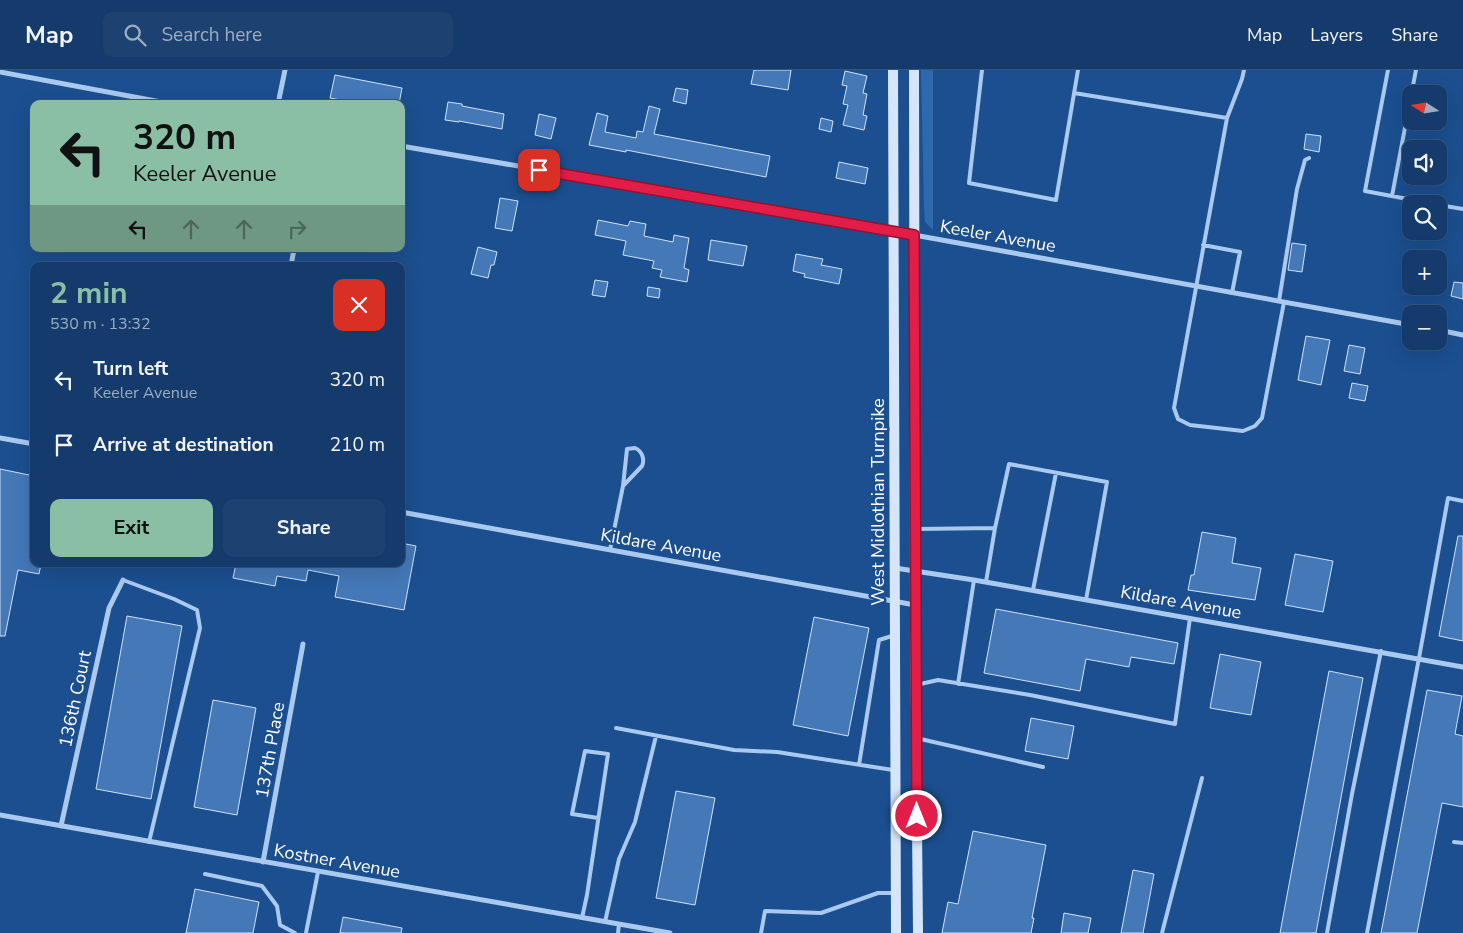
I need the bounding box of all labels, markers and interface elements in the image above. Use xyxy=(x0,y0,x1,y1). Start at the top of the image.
search box xyxy=(103,12,453,57)
text: Map xyxy=(25,19,73,51)
icon: search xyxy=(121,21,149,49)
text: Search here xyxy=(161,22,262,48)
text: Map xyxy=(1247,23,1282,47)
text: Layers xyxy=(1310,23,1363,47)
text: Share xyxy=(1391,23,1438,47)
north arrow xyxy=(1402,85,1448,130)
map controls xyxy=(1402,85,1447,350)
text: 320 m xyxy=(133,114,236,161)
icon: left xyxy=(50,120,115,185)
button: sound xyxy=(1402,140,1447,185)
pin xyxy=(518,149,560,191)
icon: arrive xyxy=(525,156,553,184)
text: Keeler Avenue xyxy=(133,159,276,189)
button: search xyxy=(1402,195,1447,240)
street label: Keeler Avenue xyxy=(938,214,1058,258)
icon: left xyxy=(124,215,152,243)
icon: ahead xyxy=(177,215,205,243)
icon: ahead xyxy=(230,215,258,243)
icon: right xyxy=(283,215,311,243)
button: + xyxy=(1402,250,1447,295)
text: 2 min xyxy=(50,273,128,314)
button: close xyxy=(333,279,385,331)
button: − xyxy=(1402,305,1447,350)
text: 530 m · 13:32 xyxy=(50,313,151,335)
text: Turn left xyxy=(93,356,168,382)
icon: left xyxy=(50,366,78,394)
text: 320 m xyxy=(330,367,385,393)
text: Keeler Avenue xyxy=(93,382,197,404)
street label: West Midlothian Turnpike xyxy=(866,398,890,606)
icon: arrive xyxy=(50,431,78,459)
text: Arrive at destination xyxy=(93,432,274,458)
text: 210 m xyxy=(330,432,385,458)
button: Exit xyxy=(50,499,213,557)
button: Share xyxy=(223,499,385,557)
street label: Kildare Avenue xyxy=(599,523,723,567)
street label: Kildare Avenue xyxy=(1119,580,1243,624)
street label: 136th Court xyxy=(53,648,97,750)
street label: 137th Place xyxy=(250,700,290,800)
position arrow xyxy=(890,789,942,841)
street label: Kostner Avenue xyxy=(272,838,402,884)

